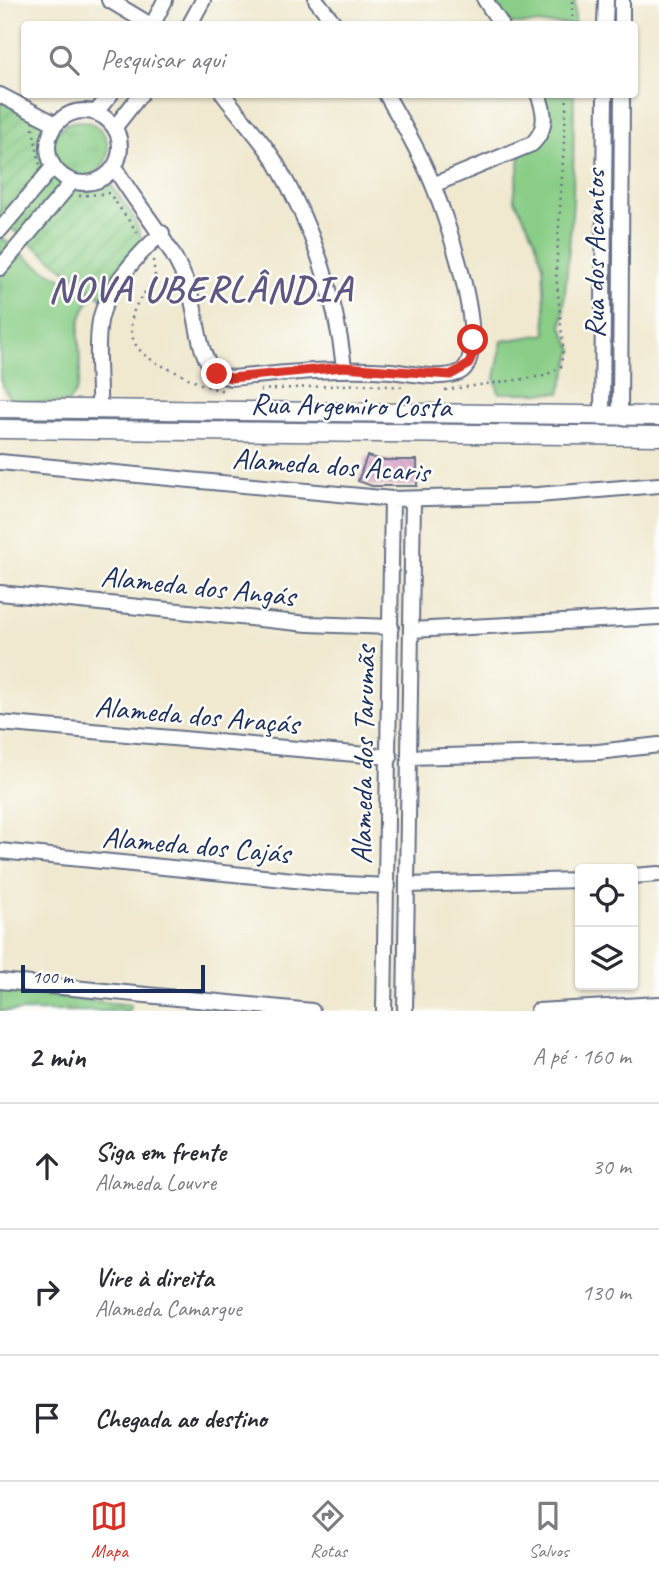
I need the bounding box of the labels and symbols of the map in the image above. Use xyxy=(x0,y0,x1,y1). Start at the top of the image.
street label: Rua dos Acantos xyxy=(575,167,613,339)
district label: NOVA UBERLÂNDIA xyxy=(49,265,355,312)
route start xyxy=(457,324,488,355)
route end xyxy=(201,358,232,389)
street label: Rua Argemiro Costa xyxy=(250,384,454,426)
street label: Alameda dos Acaris xyxy=(231,439,434,491)
street label: Alameda dos Angás xyxy=(99,557,300,615)
street label: Alameda dos Tarumãs xyxy=(342,643,384,864)
street label: Alameda dos Araçás xyxy=(94,687,303,743)
street label: Alameda dos Cajás xyxy=(101,818,294,872)
scale bar xyxy=(21,962,205,994)

